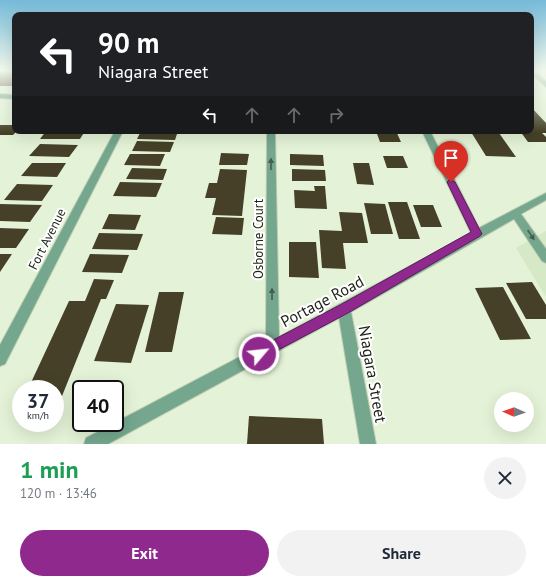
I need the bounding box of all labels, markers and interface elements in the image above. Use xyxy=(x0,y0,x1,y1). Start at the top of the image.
text: 90 m xyxy=(98,24,159,61)
icon: left xyxy=(32,28,84,80)
text: Niagara Street xyxy=(98,60,208,83)
icon: left xyxy=(199,104,221,126)
icon: ahead xyxy=(241,104,263,126)
icon: ahead xyxy=(283,104,305,126)
icon: right xyxy=(325,104,347,126)
pin xyxy=(434,141,468,182)
icon: arrive xyxy=(440,147,462,169)
one-way arrow xyxy=(268,157,274,170)
street label: Osborne Court xyxy=(250,198,267,279)
street label: Fort Avenue xyxy=(24,205,70,273)
one-way arrow xyxy=(527,229,534,241)
street label: Portage Road xyxy=(277,271,367,331)
one-way arrow xyxy=(269,287,275,300)
street label: Niagara Street xyxy=(355,324,391,425)
position arrow xyxy=(238,333,280,375)
speed limit sign: 40 xyxy=(72,380,124,432)
text: 37 xyxy=(27,388,49,414)
north arrow xyxy=(494,392,534,432)
map controls xyxy=(494,392,534,432)
text: km/h xyxy=(27,409,49,422)
text: 1 min xyxy=(20,454,79,485)
button: close xyxy=(484,457,526,499)
text: 120 m · 13:46 xyxy=(20,485,97,502)
button: Exit xyxy=(20,530,269,576)
button: Share xyxy=(277,530,526,576)

